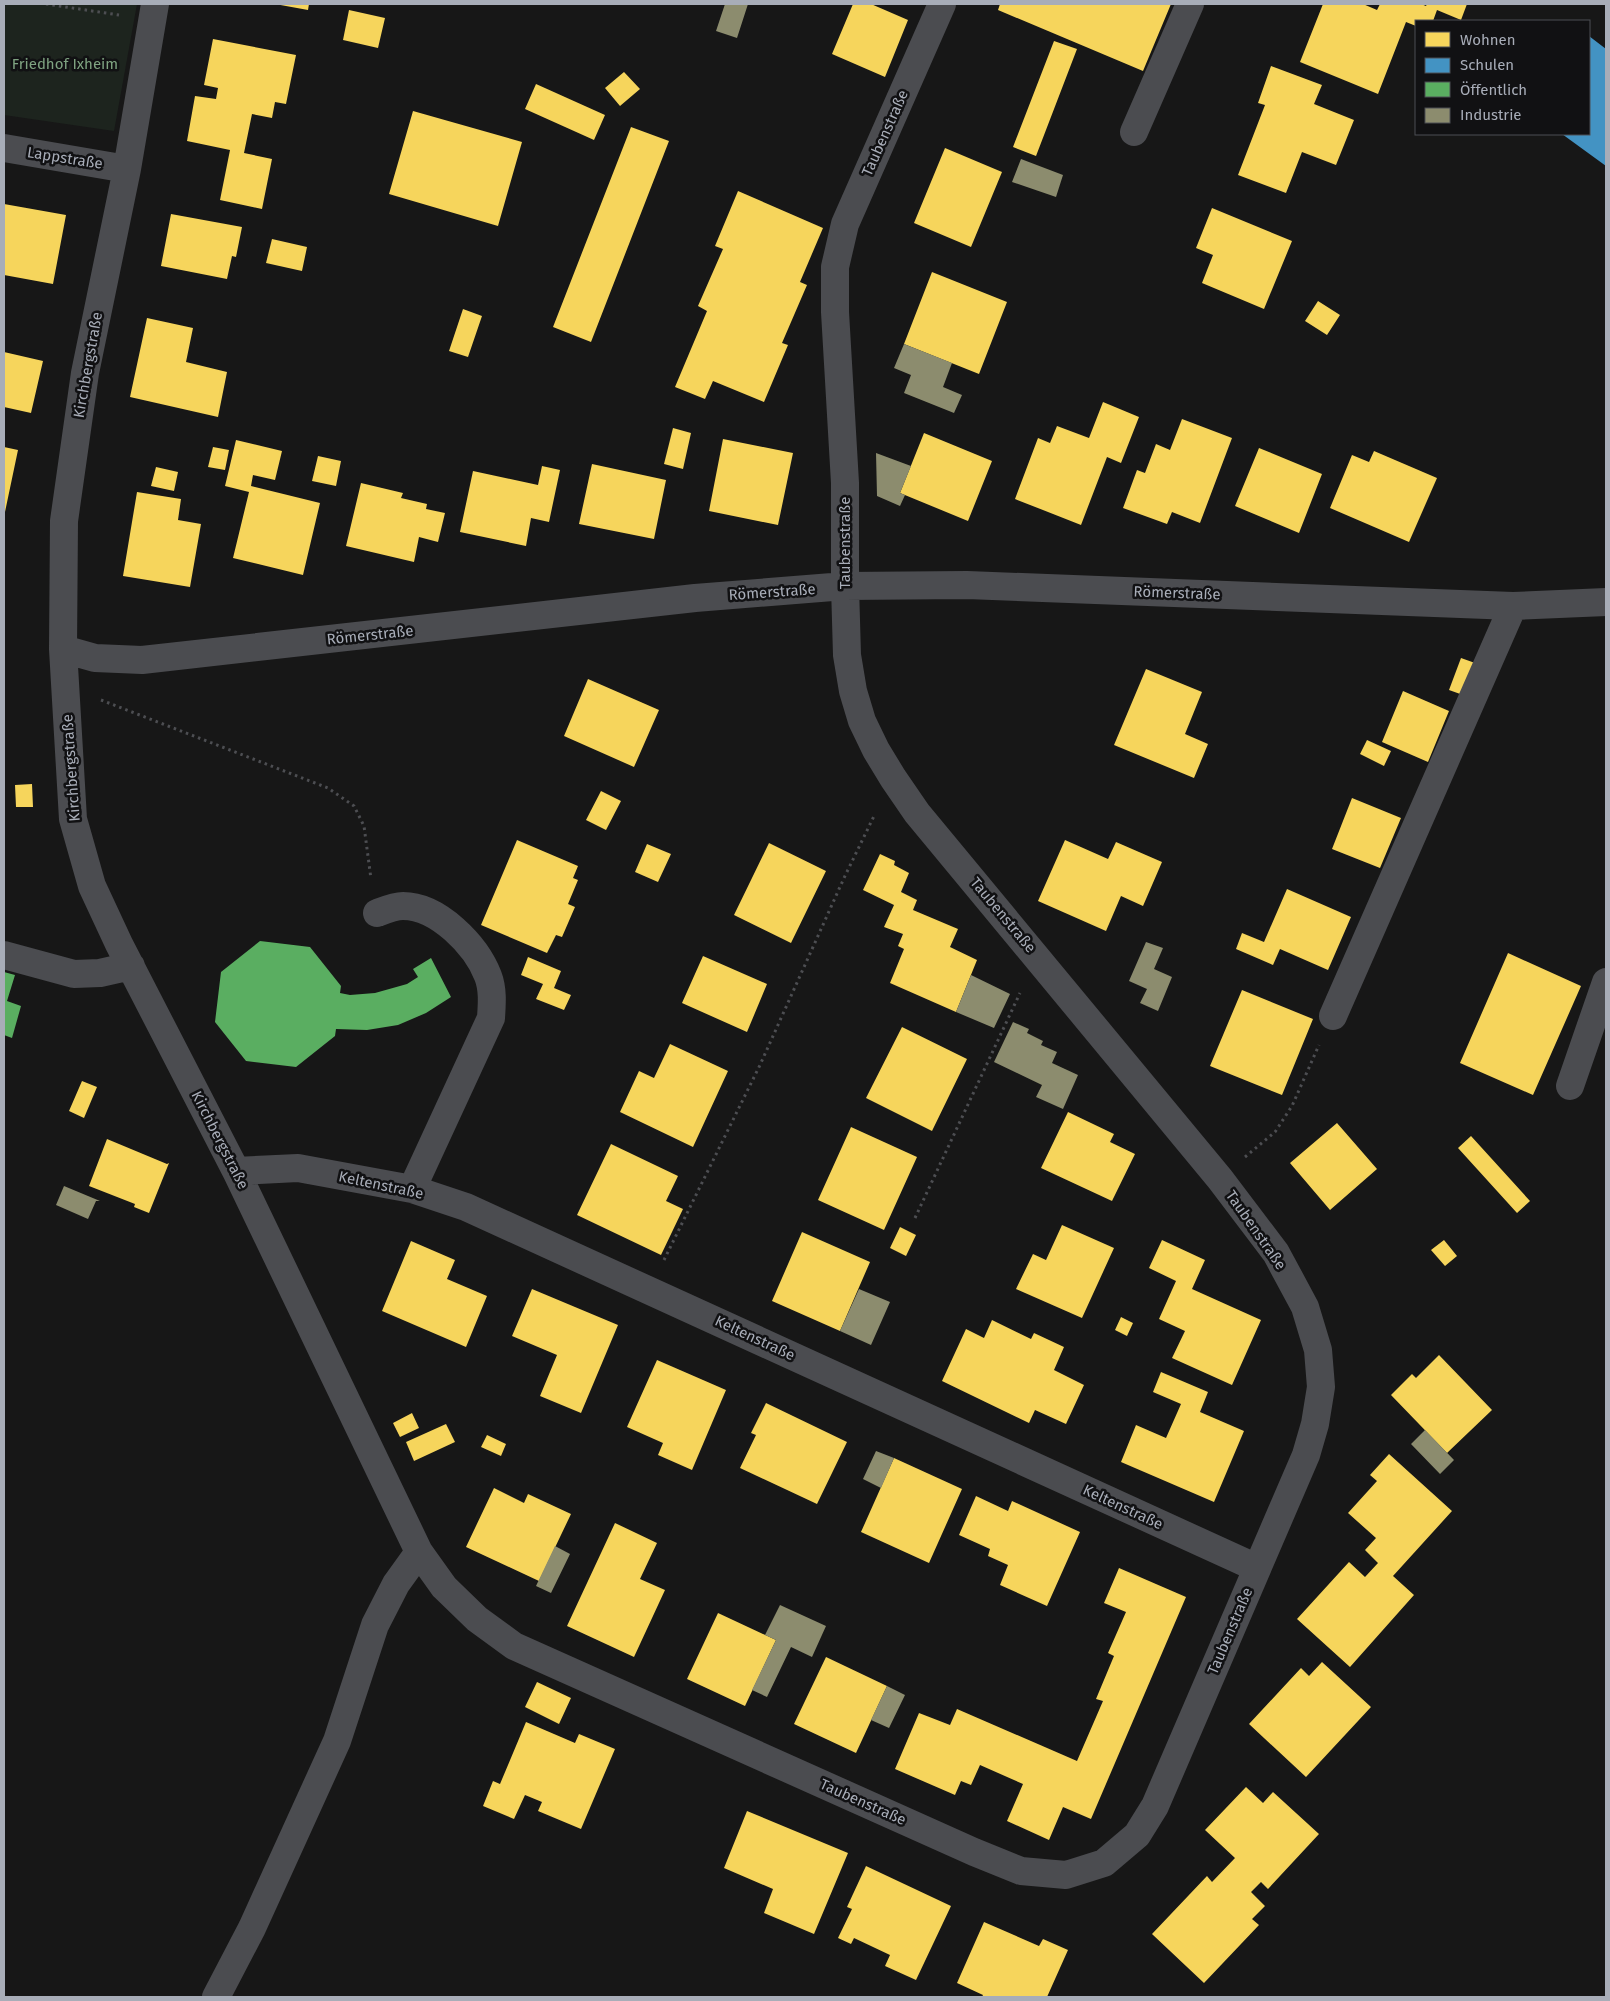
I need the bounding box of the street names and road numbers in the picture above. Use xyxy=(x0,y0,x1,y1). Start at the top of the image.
street label: Taubenstraße xyxy=(858,87,912,179)
street label: Lappstraße xyxy=(26,143,104,173)
street label: Kirchbergstraße xyxy=(70,310,106,420)
street label: Taubenstraße xyxy=(836,497,854,589)
street label: Römerstraße xyxy=(728,580,816,604)
street label: Römerstraße xyxy=(1133,582,1221,604)
street label: Römerstraße xyxy=(326,621,414,649)
street label: Kirchbergstraße xyxy=(58,714,84,822)
street label: Taubenstraße xyxy=(966,874,1040,956)
street label: Kirchbergstraße xyxy=(188,1088,252,1192)
street label: Keltenstraße xyxy=(337,1167,425,1203)
street label: Taubenstraße xyxy=(1222,1187,1290,1273)
street label: Keltenstraße xyxy=(712,1312,798,1364)
street label: Keltenstraße xyxy=(1080,1481,1166,1533)
street label: Taubenstraße xyxy=(1204,1585,1256,1677)
street label: Taubenstraße xyxy=(817,1775,909,1829)

